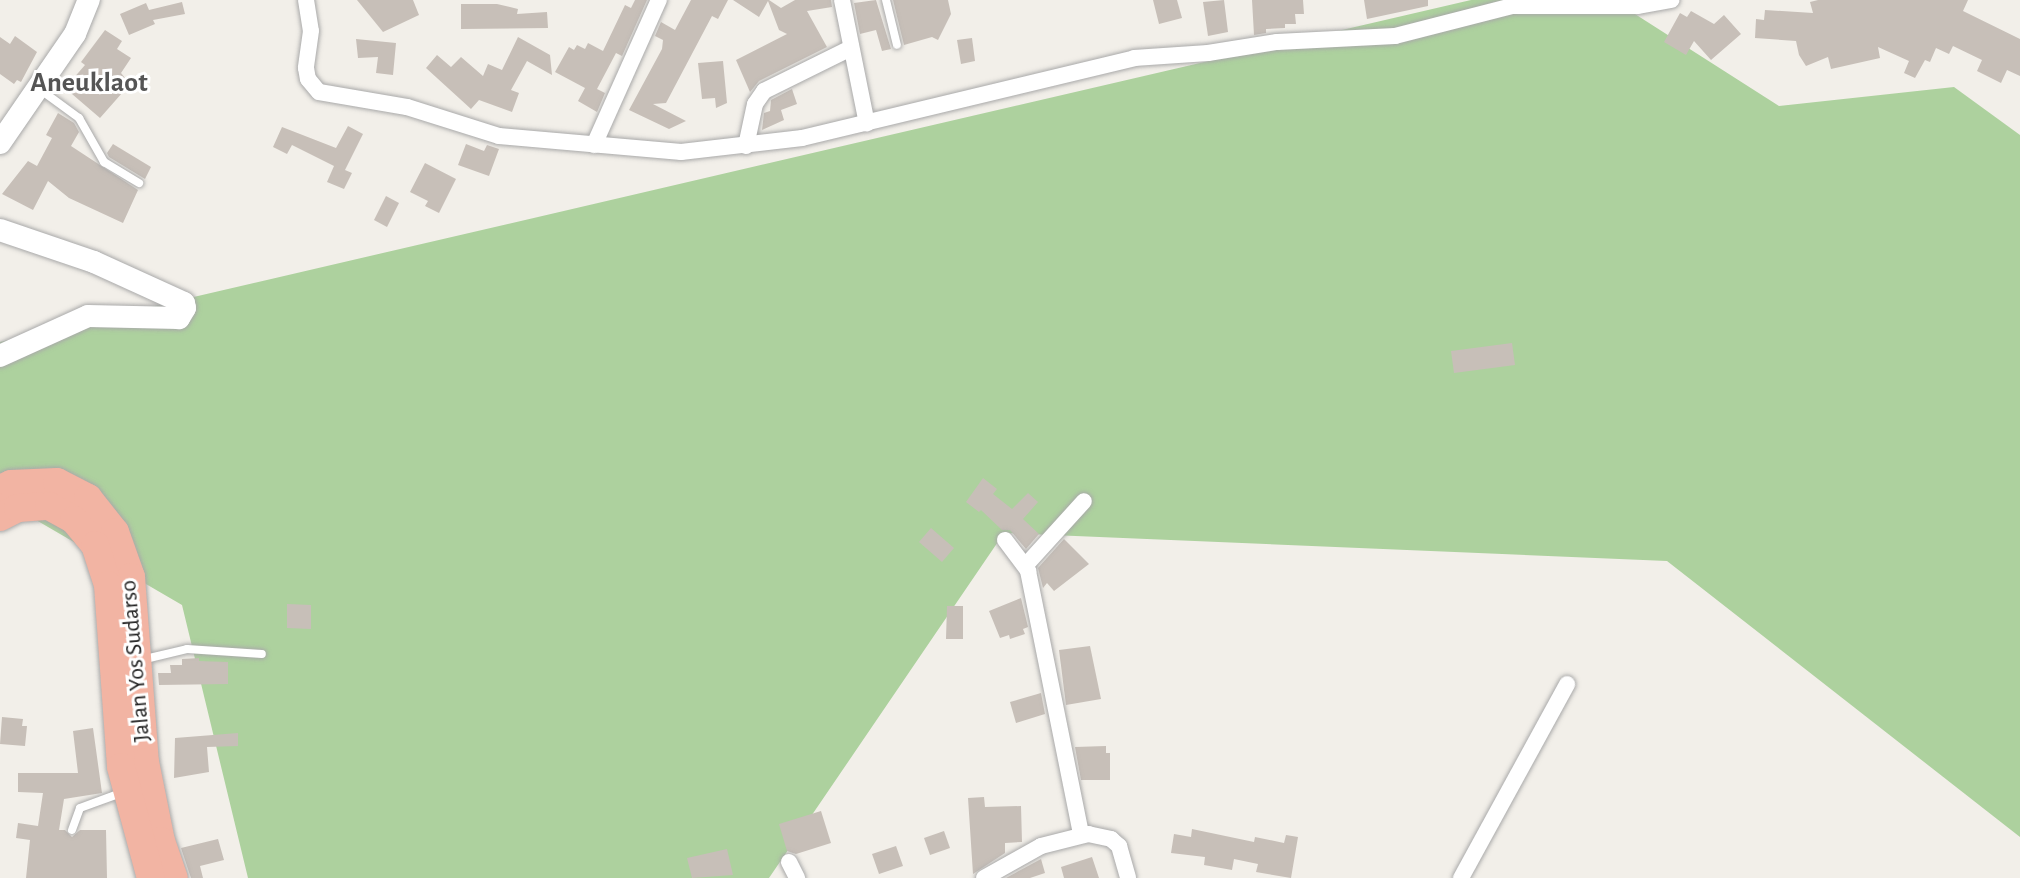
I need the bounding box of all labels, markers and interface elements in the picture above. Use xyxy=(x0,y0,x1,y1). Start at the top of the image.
district label: Aneuklaot xyxy=(30,66,148,100)
street label: Jalan Yos Sudarso xyxy=(115,579,157,743)

